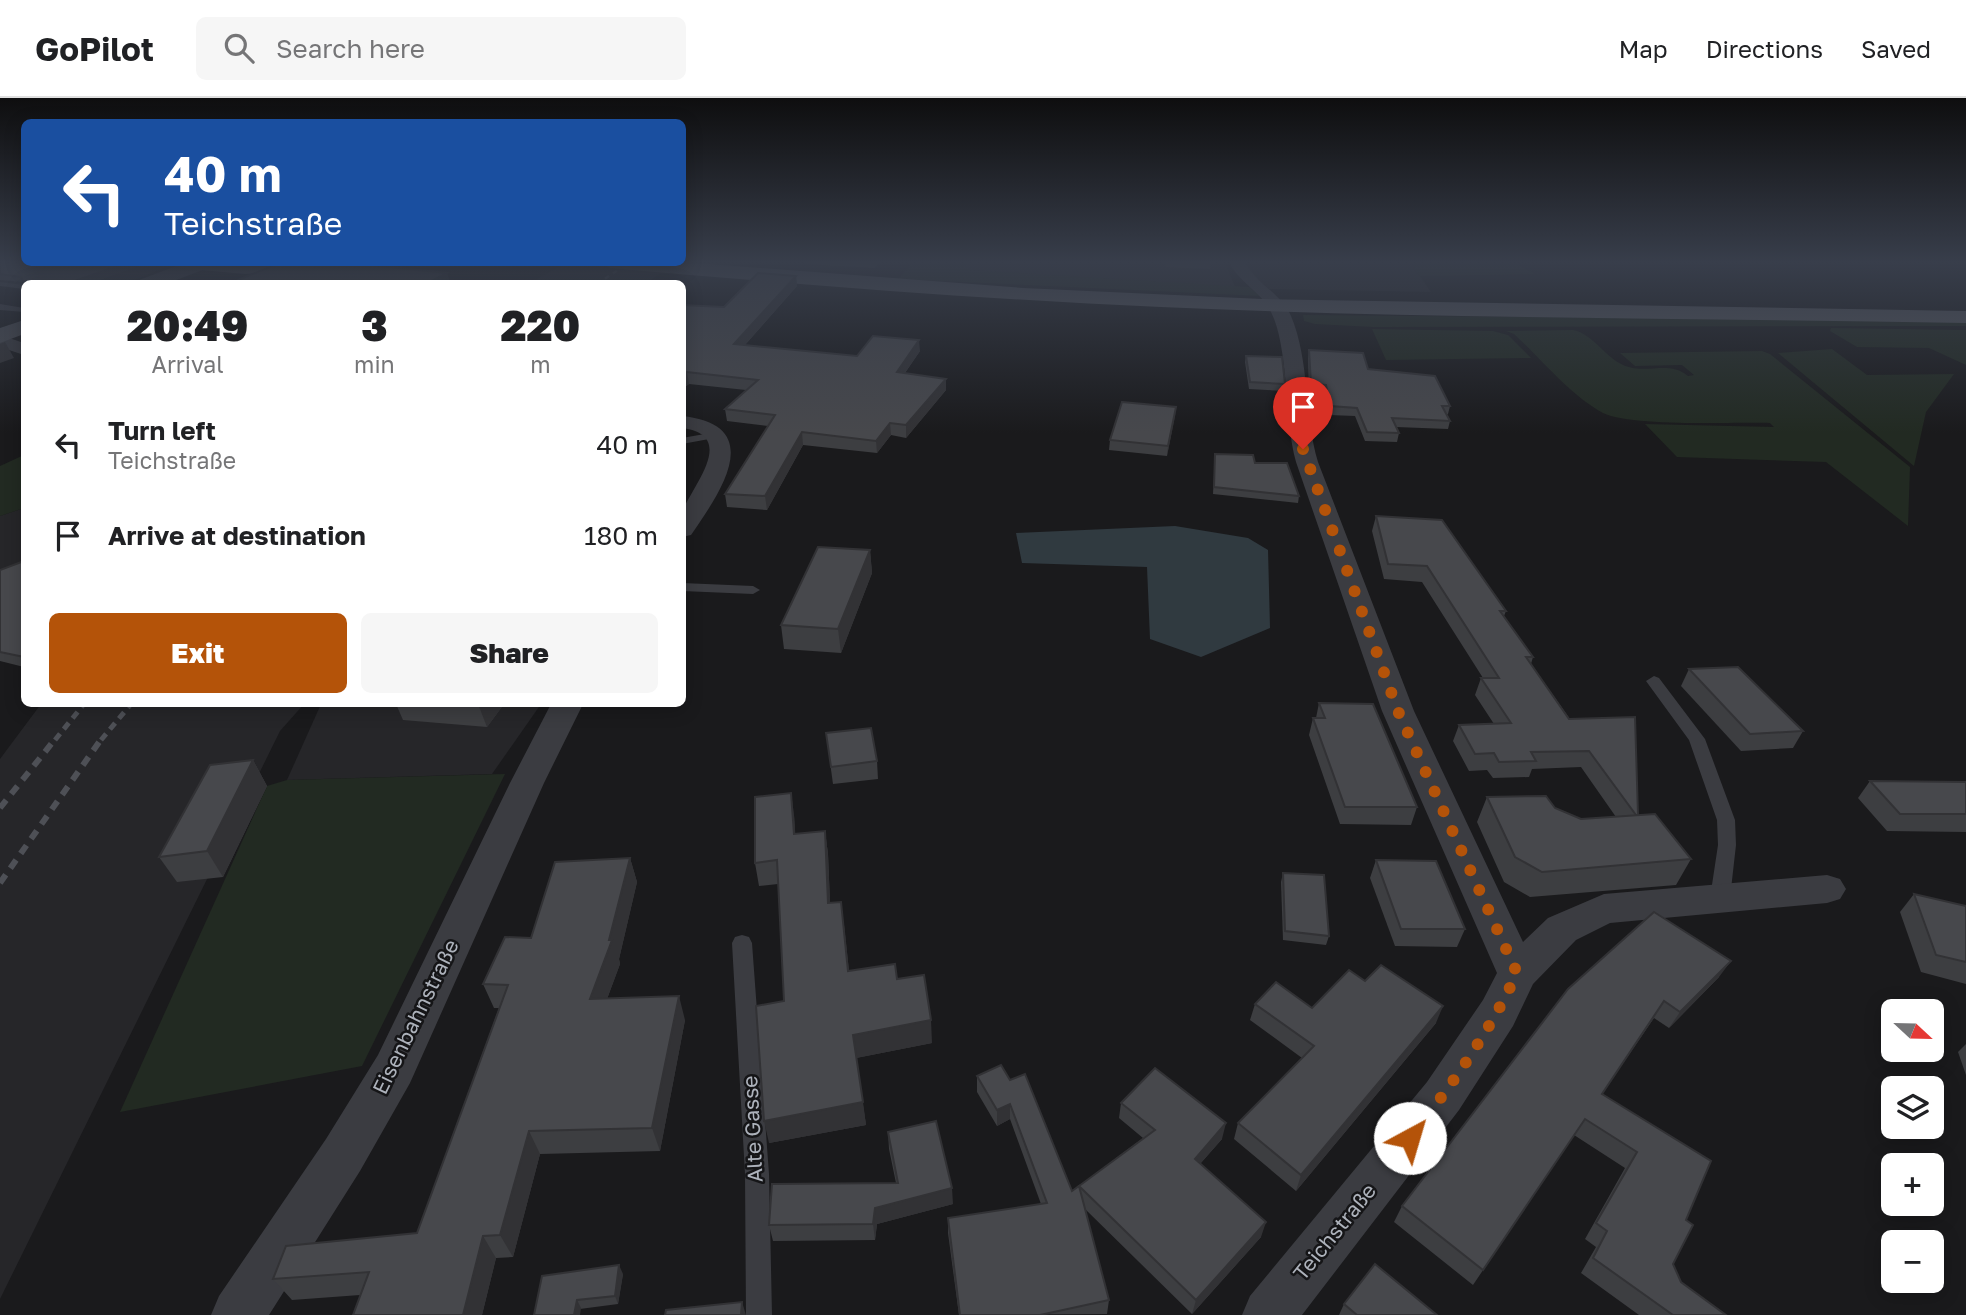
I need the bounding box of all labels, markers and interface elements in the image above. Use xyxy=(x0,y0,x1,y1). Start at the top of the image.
search box xyxy=(196,17,686,80)
text: GoPilot xyxy=(35,29,154,68)
icon: search xyxy=(220,29,258,67)
text: Search here xyxy=(276,33,425,64)
text: Map xyxy=(1619,34,1668,63)
text: Directions xyxy=(1706,34,1823,63)
text: Saved xyxy=(1861,34,1931,63)
text: 40 m xyxy=(164,144,282,203)
icon: left xyxy=(49,147,140,238)
text: Teichstraße xyxy=(164,204,342,242)
text: 20:49 xyxy=(127,300,248,350)
text: 3 xyxy=(361,300,388,350)
text: 220 xyxy=(500,300,580,350)
text: Arrival xyxy=(151,350,224,378)
text: min xyxy=(354,350,395,378)
text: m xyxy=(530,350,551,378)
pin xyxy=(1273,377,1333,449)
icon: arrive xyxy=(1284,388,1322,426)
text: Turn left xyxy=(108,415,216,446)
icon: left xyxy=(49,426,87,464)
text: 40 m xyxy=(597,429,658,460)
text: Teichstraße xyxy=(108,446,236,474)
icon: arrive xyxy=(49,517,87,555)
text: Arrive at destination xyxy=(108,520,366,551)
text: 180 m xyxy=(584,520,658,551)
button: Exit xyxy=(49,613,347,693)
button: Share xyxy=(361,613,658,693)
street label: Eisenbahnstraße xyxy=(366,935,464,1098)
north arrow xyxy=(1881,999,1944,1062)
map controls xyxy=(1881,999,1944,1293)
street label: Alte Gasse xyxy=(736,1075,768,1183)
button: layers xyxy=(1881,1076,1944,1139)
position arrow xyxy=(1373,1101,1447,1175)
button: + xyxy=(1881,1153,1944,1216)
street label: Teichstraße xyxy=(1287,1178,1381,1285)
button: − xyxy=(1881,1230,1944,1293)

